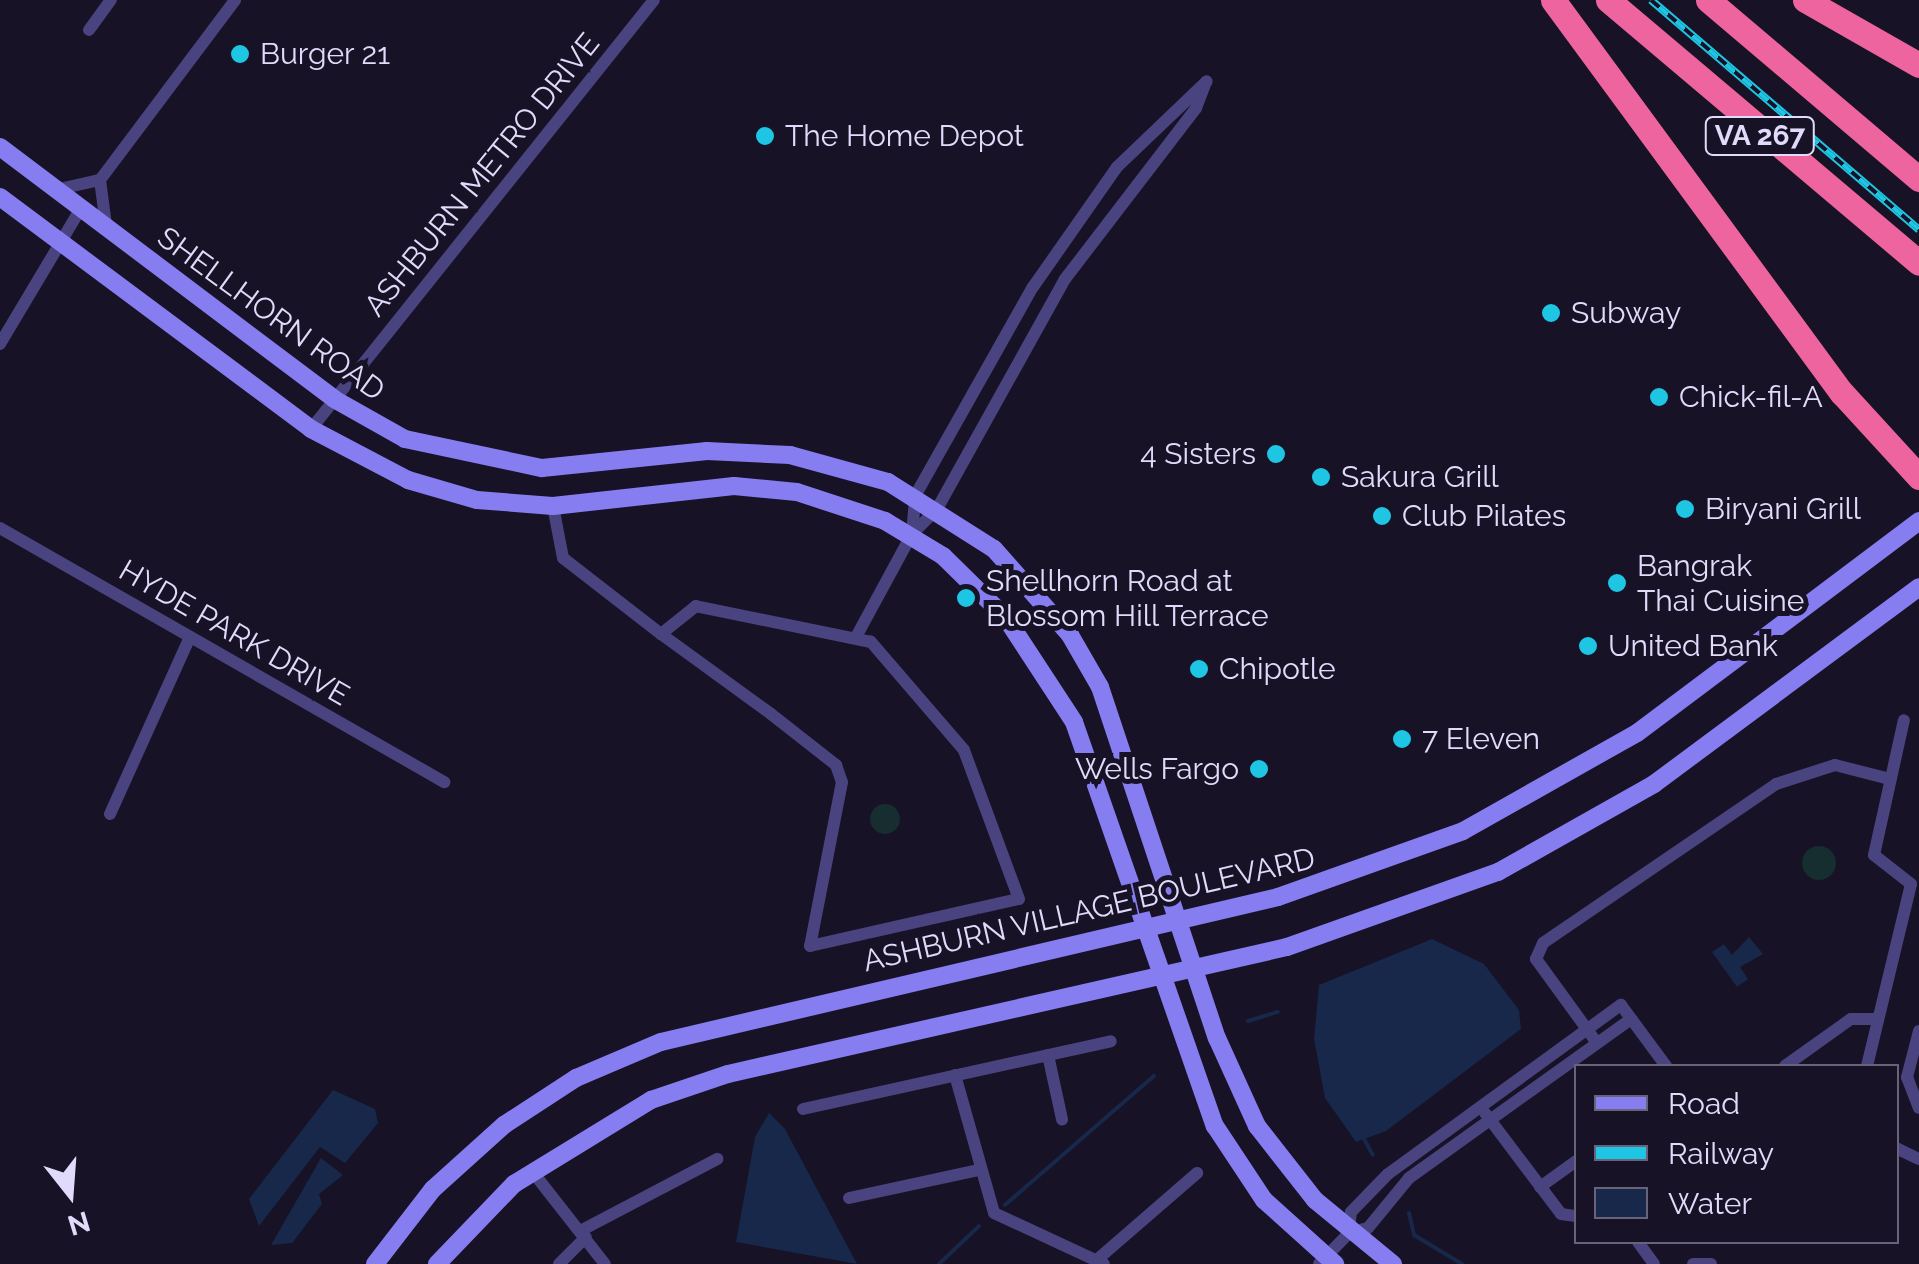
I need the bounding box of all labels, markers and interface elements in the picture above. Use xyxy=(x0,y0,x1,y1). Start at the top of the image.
street label: ASHBURN METRO DRIVE xyxy=(357,26,607,324)
place label: Burger 21 xyxy=(260,36,391,72)
marker: Burger 21 xyxy=(229,43,251,65)
road number: VA 267 xyxy=(1702,113,1818,159)
place label: The Home Depot xyxy=(785,118,1024,154)
marker: The Home Depot xyxy=(754,125,776,147)
street label: SHELLHORN ROAD xyxy=(150,220,392,408)
place label: Subway xyxy=(1571,295,1681,331)
marker: Subway xyxy=(1540,302,1562,324)
place label: Chick-fil-A xyxy=(1679,379,1823,415)
marker: Chick-fil-A xyxy=(1648,386,1670,408)
place label: 4 Sisters xyxy=(1140,436,1256,472)
marker: 4 Sisters xyxy=(1265,443,1287,465)
place label: Sakura Grill xyxy=(1341,459,1499,495)
marker: Sakura Grill xyxy=(1310,466,1332,488)
place label: Biryani Grill xyxy=(1705,491,1861,527)
place label: Club Pilates xyxy=(1402,498,1566,534)
marker: Biryani Grill xyxy=(1674,498,1696,520)
marker: Club Pilates xyxy=(1371,505,1393,527)
place label: Bangrak Thai Cuisine xyxy=(1637,548,1804,618)
street label: HYDE PARK DRIVE xyxy=(112,552,356,714)
place label: Shellhorn Road at Blossom Hill Terrace xyxy=(986,563,1271,634)
marker: Bangrak Thai Cuisine xyxy=(1606,572,1628,594)
marker: Shellhorn Road at Blossom Hill Terrace xyxy=(955,587,977,609)
place label: United Bank xyxy=(1608,628,1778,664)
marker: United Bank xyxy=(1577,635,1599,657)
place label: Chipotle xyxy=(1219,651,1336,687)
marker: Chipotle xyxy=(1188,658,1210,680)
place label: 7 Eleven xyxy=(1422,721,1540,757)
marker: 7 Eleven xyxy=(1391,728,1413,750)
place label: Wells Fargo xyxy=(1075,751,1239,787)
marker: Wells Fargo xyxy=(1248,758,1270,780)
street label: ASHBURN VILLAGE BOULEVARD xyxy=(859,840,1319,980)
legend xyxy=(1574,1064,1899,1244)
text: Road xyxy=(1668,1086,1740,1121)
text: Railway xyxy=(1668,1136,1774,1171)
north arrow xyxy=(20,1144,120,1244)
text: Water xyxy=(1668,1186,1752,1221)
text: N xyxy=(64,1204,94,1242)

